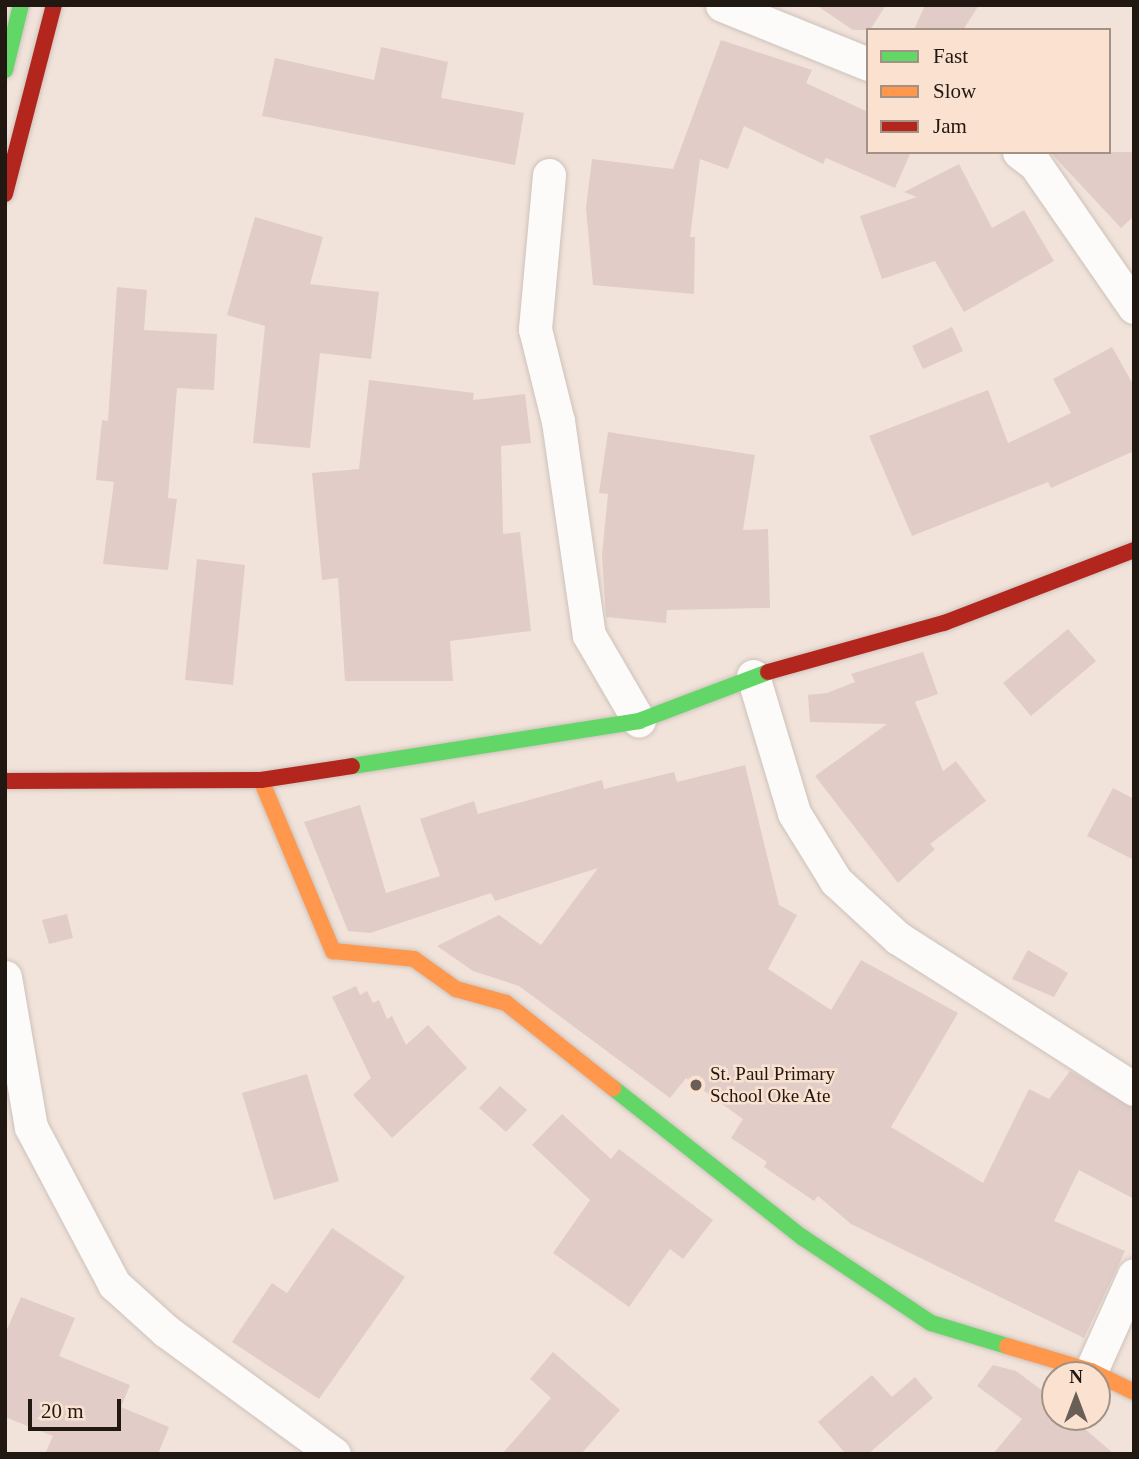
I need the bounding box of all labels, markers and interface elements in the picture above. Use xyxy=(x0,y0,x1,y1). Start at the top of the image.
legend xyxy=(866,28,1111,154)
text: Fast xyxy=(933,44,968,68)
text: Slow xyxy=(933,79,976,103)
text: Jam xyxy=(933,114,967,138)
place label: St. Paul Primary School Oke Ate xyxy=(710,1063,835,1107)
marker: St. Paul Primary School Oke Ate xyxy=(688,1077,704,1093)
north arrow xyxy=(1041,1361,1111,1431)
text: N xyxy=(1069,1366,1083,1387)
scale bar xyxy=(32,1386,124,1430)
text: 20 m xyxy=(41,1399,84,1423)

